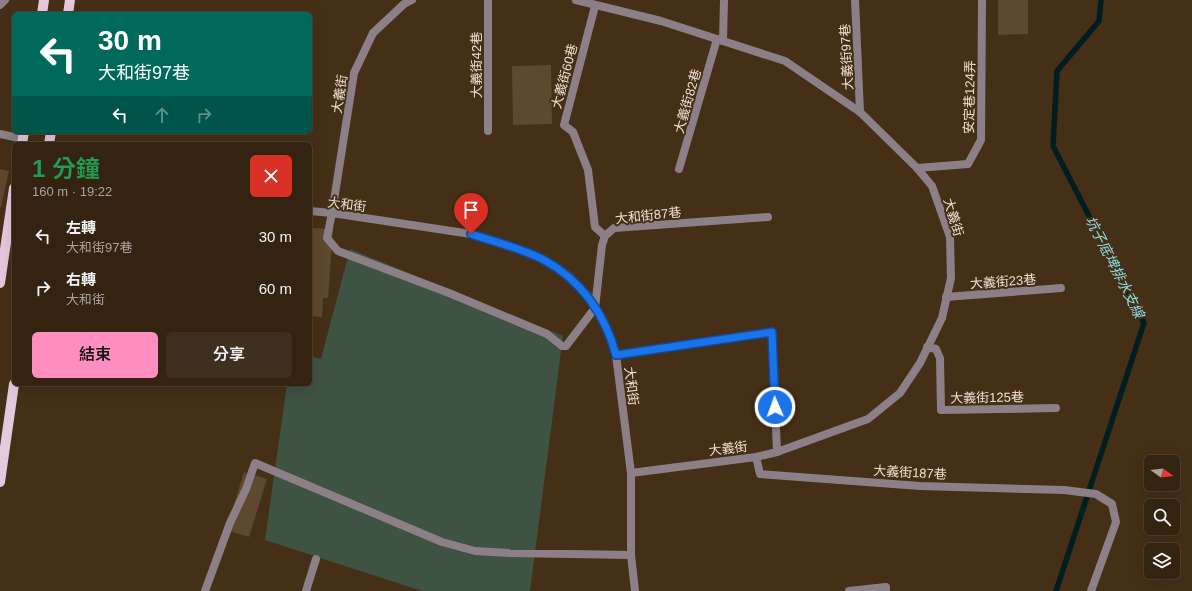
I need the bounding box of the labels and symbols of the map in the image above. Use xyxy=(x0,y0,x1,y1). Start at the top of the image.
street label: 大義街97巷 xyxy=(837,23,856,91)
street label: 大義街42巷 xyxy=(469,32,484,98)
street label: 大義街60巷 xyxy=(549,42,580,110)
street label: 安定巷124弄 xyxy=(961,60,978,134)
street label: 大義街82巷 xyxy=(671,67,704,135)
street label: 大義街 xyxy=(329,74,350,115)
pin xyxy=(454,193,488,234)
street label: 大和街 xyxy=(327,195,367,214)
street label: 大義街 xyxy=(941,196,966,238)
street label: 大和街87巷 xyxy=(614,205,682,226)
water label: 坑子底埤排水支線 xyxy=(1082,213,1148,322)
street label: 大義街23巷 xyxy=(969,272,1037,291)
street label: 大和街 xyxy=(622,366,641,406)
position arrow xyxy=(754,386,796,428)
street label: 大義街125巷 xyxy=(950,389,1024,406)
street label: 大義街 xyxy=(708,439,748,458)
north arrow xyxy=(1144,455,1180,491)
street label: 大義街187巷 xyxy=(873,463,947,482)

